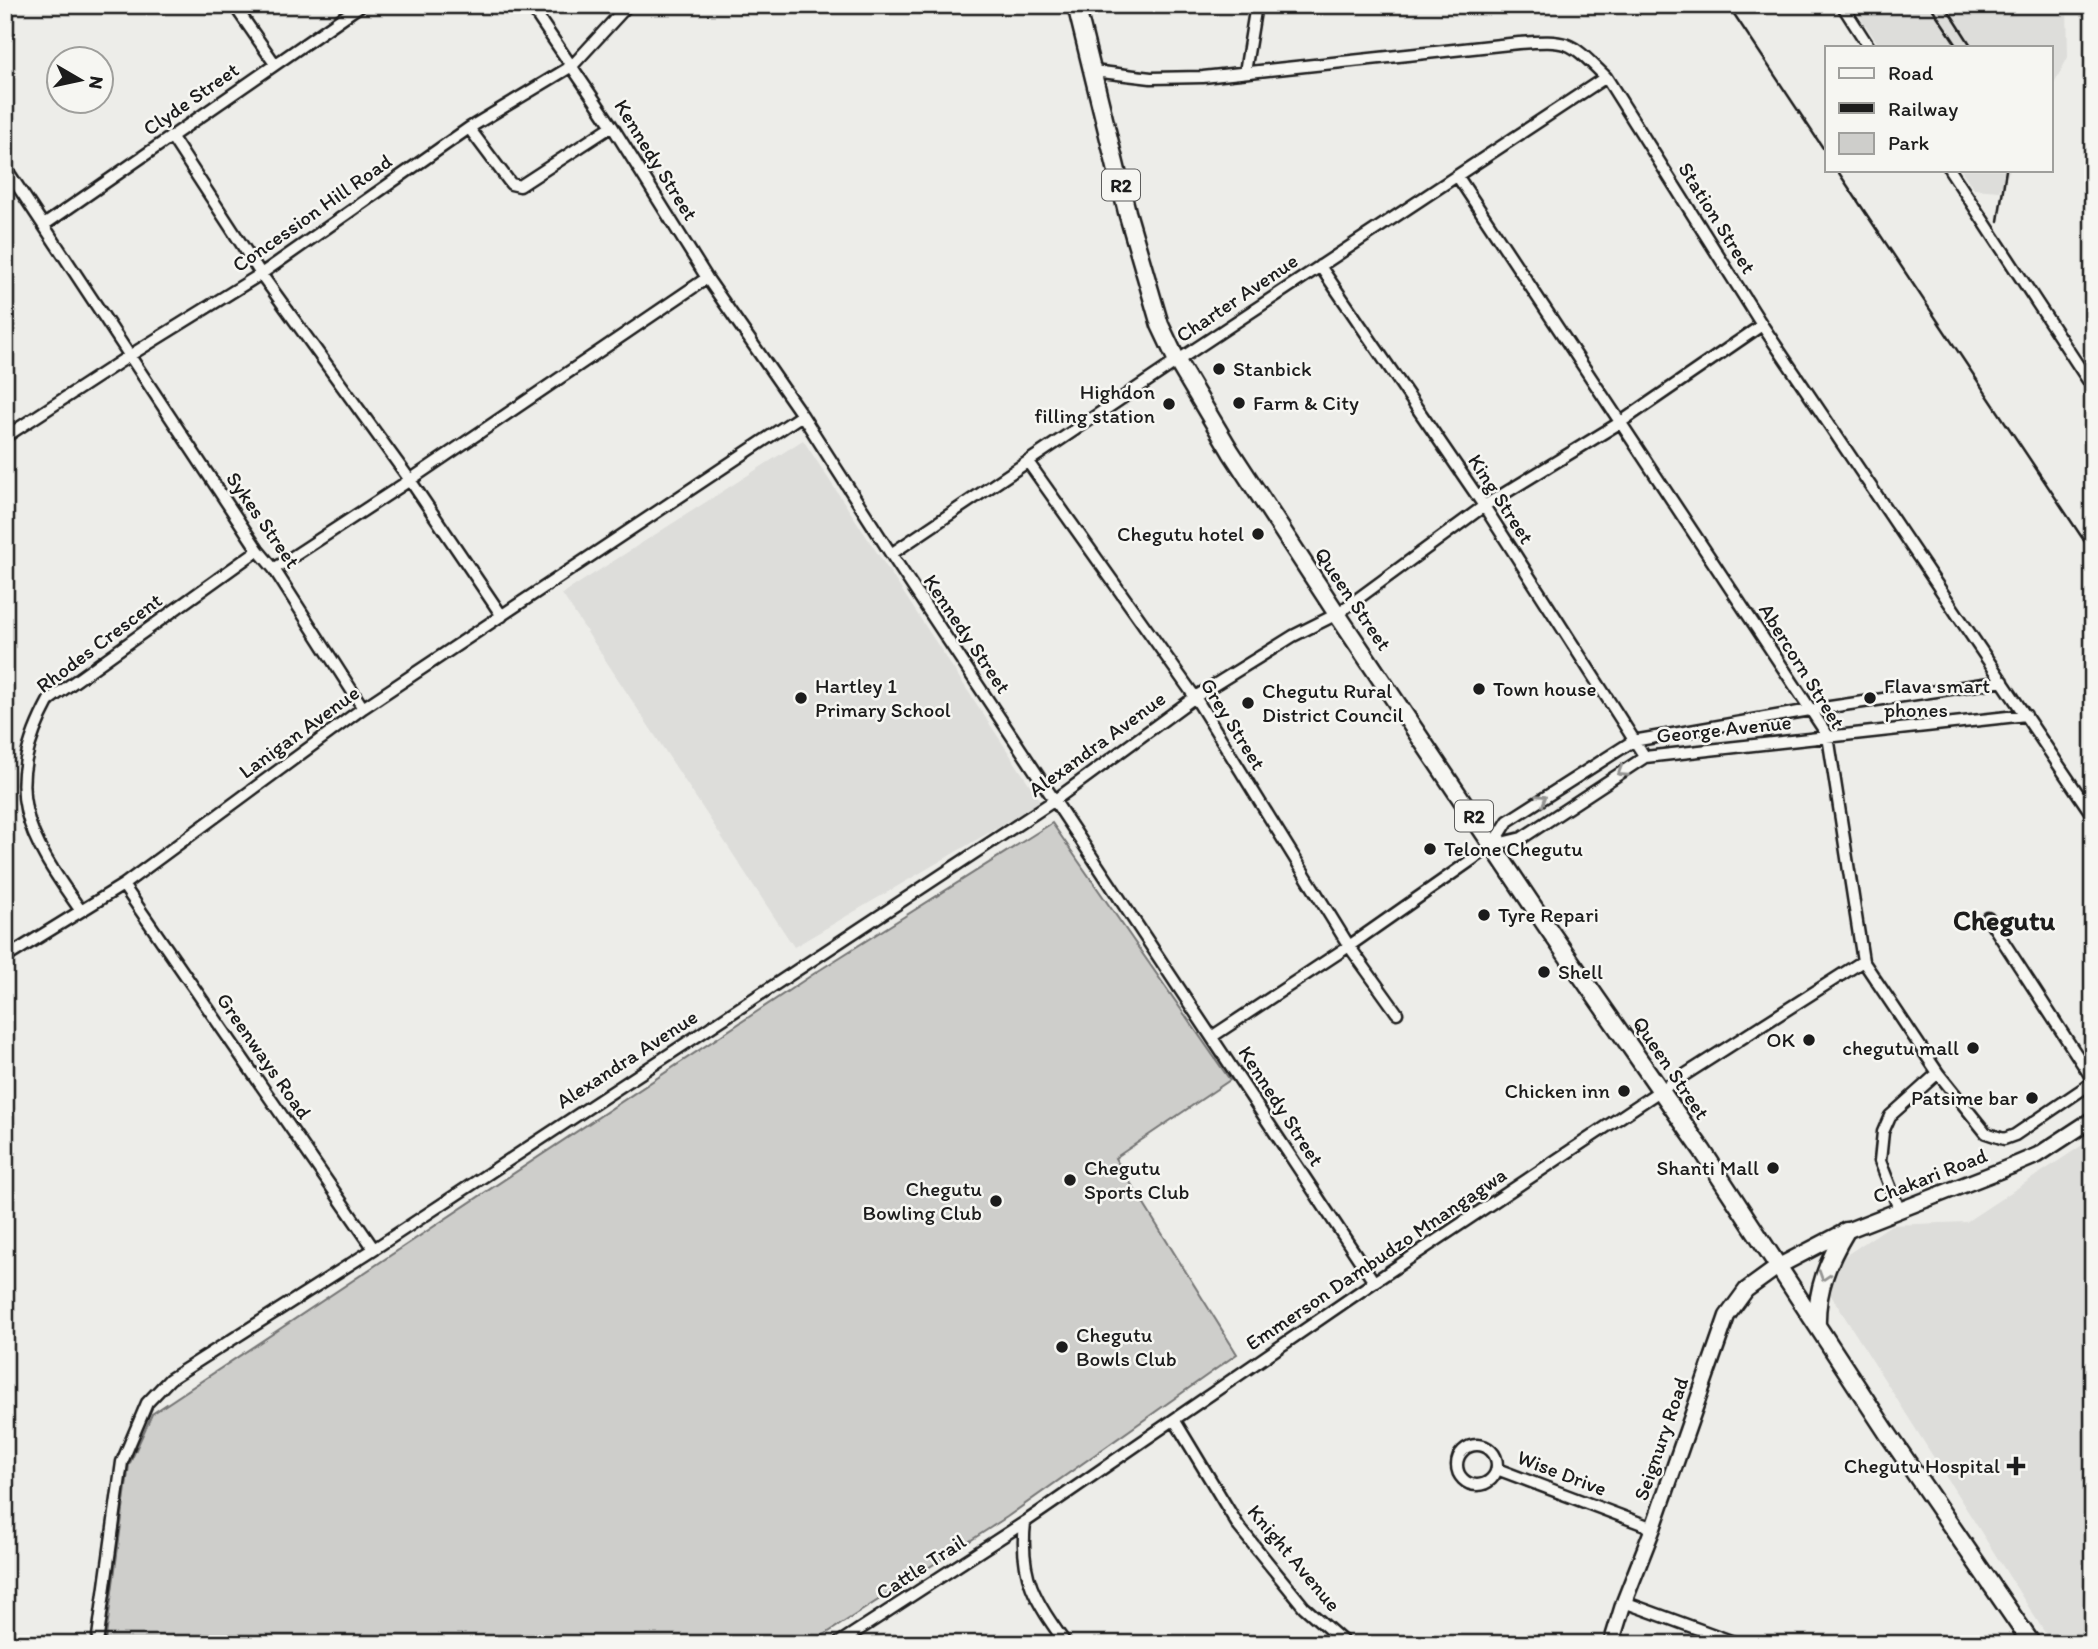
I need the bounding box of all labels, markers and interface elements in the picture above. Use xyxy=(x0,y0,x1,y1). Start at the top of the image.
north arrow xyxy=(46,46,116,116)
legend xyxy=(1825,46,2052,172)
street label: Clyde Street xyxy=(138,56,243,141)
text: Road xyxy=(1888,60,1934,85)
text: N xyxy=(84,74,109,91)
street label: Kennedy Street xyxy=(609,94,704,225)
text: Railway xyxy=(1888,96,1958,121)
text: Park xyxy=(1888,130,1930,155)
street label: Concession Hill Road xyxy=(227,148,396,277)
street label: Station Street xyxy=(1673,157,1762,278)
road number: R2 xyxy=(1102,169,1140,200)
street label: Charter Avenue xyxy=(1171,248,1302,347)
place label: Stanbick xyxy=(1233,356,1312,381)
marker: Stanbick xyxy=(1211,361,1227,377)
place label: Highdon filling station xyxy=(1034,379,1155,428)
place label: Farm & City xyxy=(1253,390,1359,415)
marker: Farm & City xyxy=(1231,395,1247,411)
marker: Highdon filling station xyxy=(1161,396,1177,412)
street label: King Street xyxy=(1463,449,1540,548)
street label: Sykes Street xyxy=(221,467,306,573)
place label: Chegutu hotel xyxy=(1117,521,1244,546)
marker: Chegutu hotel xyxy=(1250,526,1266,542)
street label: Queen Street xyxy=(1310,542,1397,655)
street label: Kennedy Street xyxy=(918,569,1016,698)
street label: Rhodes Crescent xyxy=(31,587,167,698)
street label: Abercorn Street xyxy=(1754,598,1851,733)
place label: Hartley 1 Primary School xyxy=(815,673,951,722)
street label: Grey Street xyxy=(1195,673,1271,774)
place label: Flava smart phones xyxy=(1884,673,1990,722)
place label: Town house xyxy=(1493,676,1597,701)
place label: Chegutu Rural District Council xyxy=(1262,678,1404,727)
street label: Lanigan Avenue xyxy=(234,680,364,784)
marker: Town house xyxy=(1471,681,1487,697)
street label: Alexandra Avenue xyxy=(1023,685,1170,802)
marker: Hartley 1 Primary School xyxy=(793,690,809,706)
marker: Flava smart phones xyxy=(1862,690,1878,706)
marker: Chegutu Rural District Council xyxy=(1240,695,1256,711)
street label: George Avenue xyxy=(1655,709,1793,748)
one-way arrow xyxy=(1616,764,1629,777)
one-way arrow xyxy=(1534,795,1547,808)
road number: R2 xyxy=(1455,800,1493,832)
place label: Telone Chegutu xyxy=(1444,836,1583,861)
marker: Telone Chegutu xyxy=(1422,841,1438,857)
place label: Tyre Repari xyxy=(1498,902,1599,927)
district label: Chegutu xyxy=(1953,903,2055,937)
marker: Tyre Repari xyxy=(1476,907,1492,923)
place label: Shell xyxy=(1558,959,1603,984)
marker: Shell xyxy=(1536,964,1552,980)
street label: Greenways Road xyxy=(212,988,317,1124)
street label: Alexandra Avenue xyxy=(551,1004,702,1114)
street label: Queen Street xyxy=(1628,1011,1715,1124)
place label: OK xyxy=(1766,1027,1796,1052)
marker: OK xyxy=(1801,1032,1817,1048)
place label: chegutu mall xyxy=(1842,1035,1959,1060)
marker: chegutu mall xyxy=(1965,1040,1981,1056)
street label: Kennedy Street xyxy=(1233,1041,1330,1171)
place label: Chicken inn xyxy=(1504,1078,1610,1103)
marker: Chicken inn xyxy=(1616,1083,1632,1099)
place label: Patsime bar xyxy=(1911,1085,2018,1110)
marker: Patsime bar xyxy=(2024,1090,2040,1106)
street label: Chakari Road xyxy=(1869,1142,1991,1209)
place label: Chegutu Sports Club xyxy=(1084,1155,1190,1204)
place label: Shanti Mall xyxy=(1656,1155,1759,1180)
marker: Shanti Mall xyxy=(1765,1160,1781,1176)
street label: Emmerson Dambudzo Mnangagwa xyxy=(1240,1162,1511,1355)
marker: Chegutu Sports Club xyxy=(1062,1172,1078,1188)
place label: Chegutu Bowling Club xyxy=(863,1176,982,1225)
marker: Chegutu Bowling Club xyxy=(988,1193,1004,1209)
one-way arrow xyxy=(1818,1269,1832,1282)
place label: Chegutu Bowls Club xyxy=(1076,1322,1177,1371)
marker: Chegutu Bowls Club xyxy=(1054,1339,1070,1355)
street label: Seignury Road xyxy=(1628,1374,1693,1504)
street label: Wise Drive xyxy=(1514,1444,1610,1501)
place label: Chegutu Hospital xyxy=(1844,1453,2000,1478)
marker: Chegutu Hospital xyxy=(2006,1456,2026,1476)
street label: Knight Avenue xyxy=(1243,1499,1346,1616)
street label: Cattle Trail xyxy=(871,1528,970,1605)

